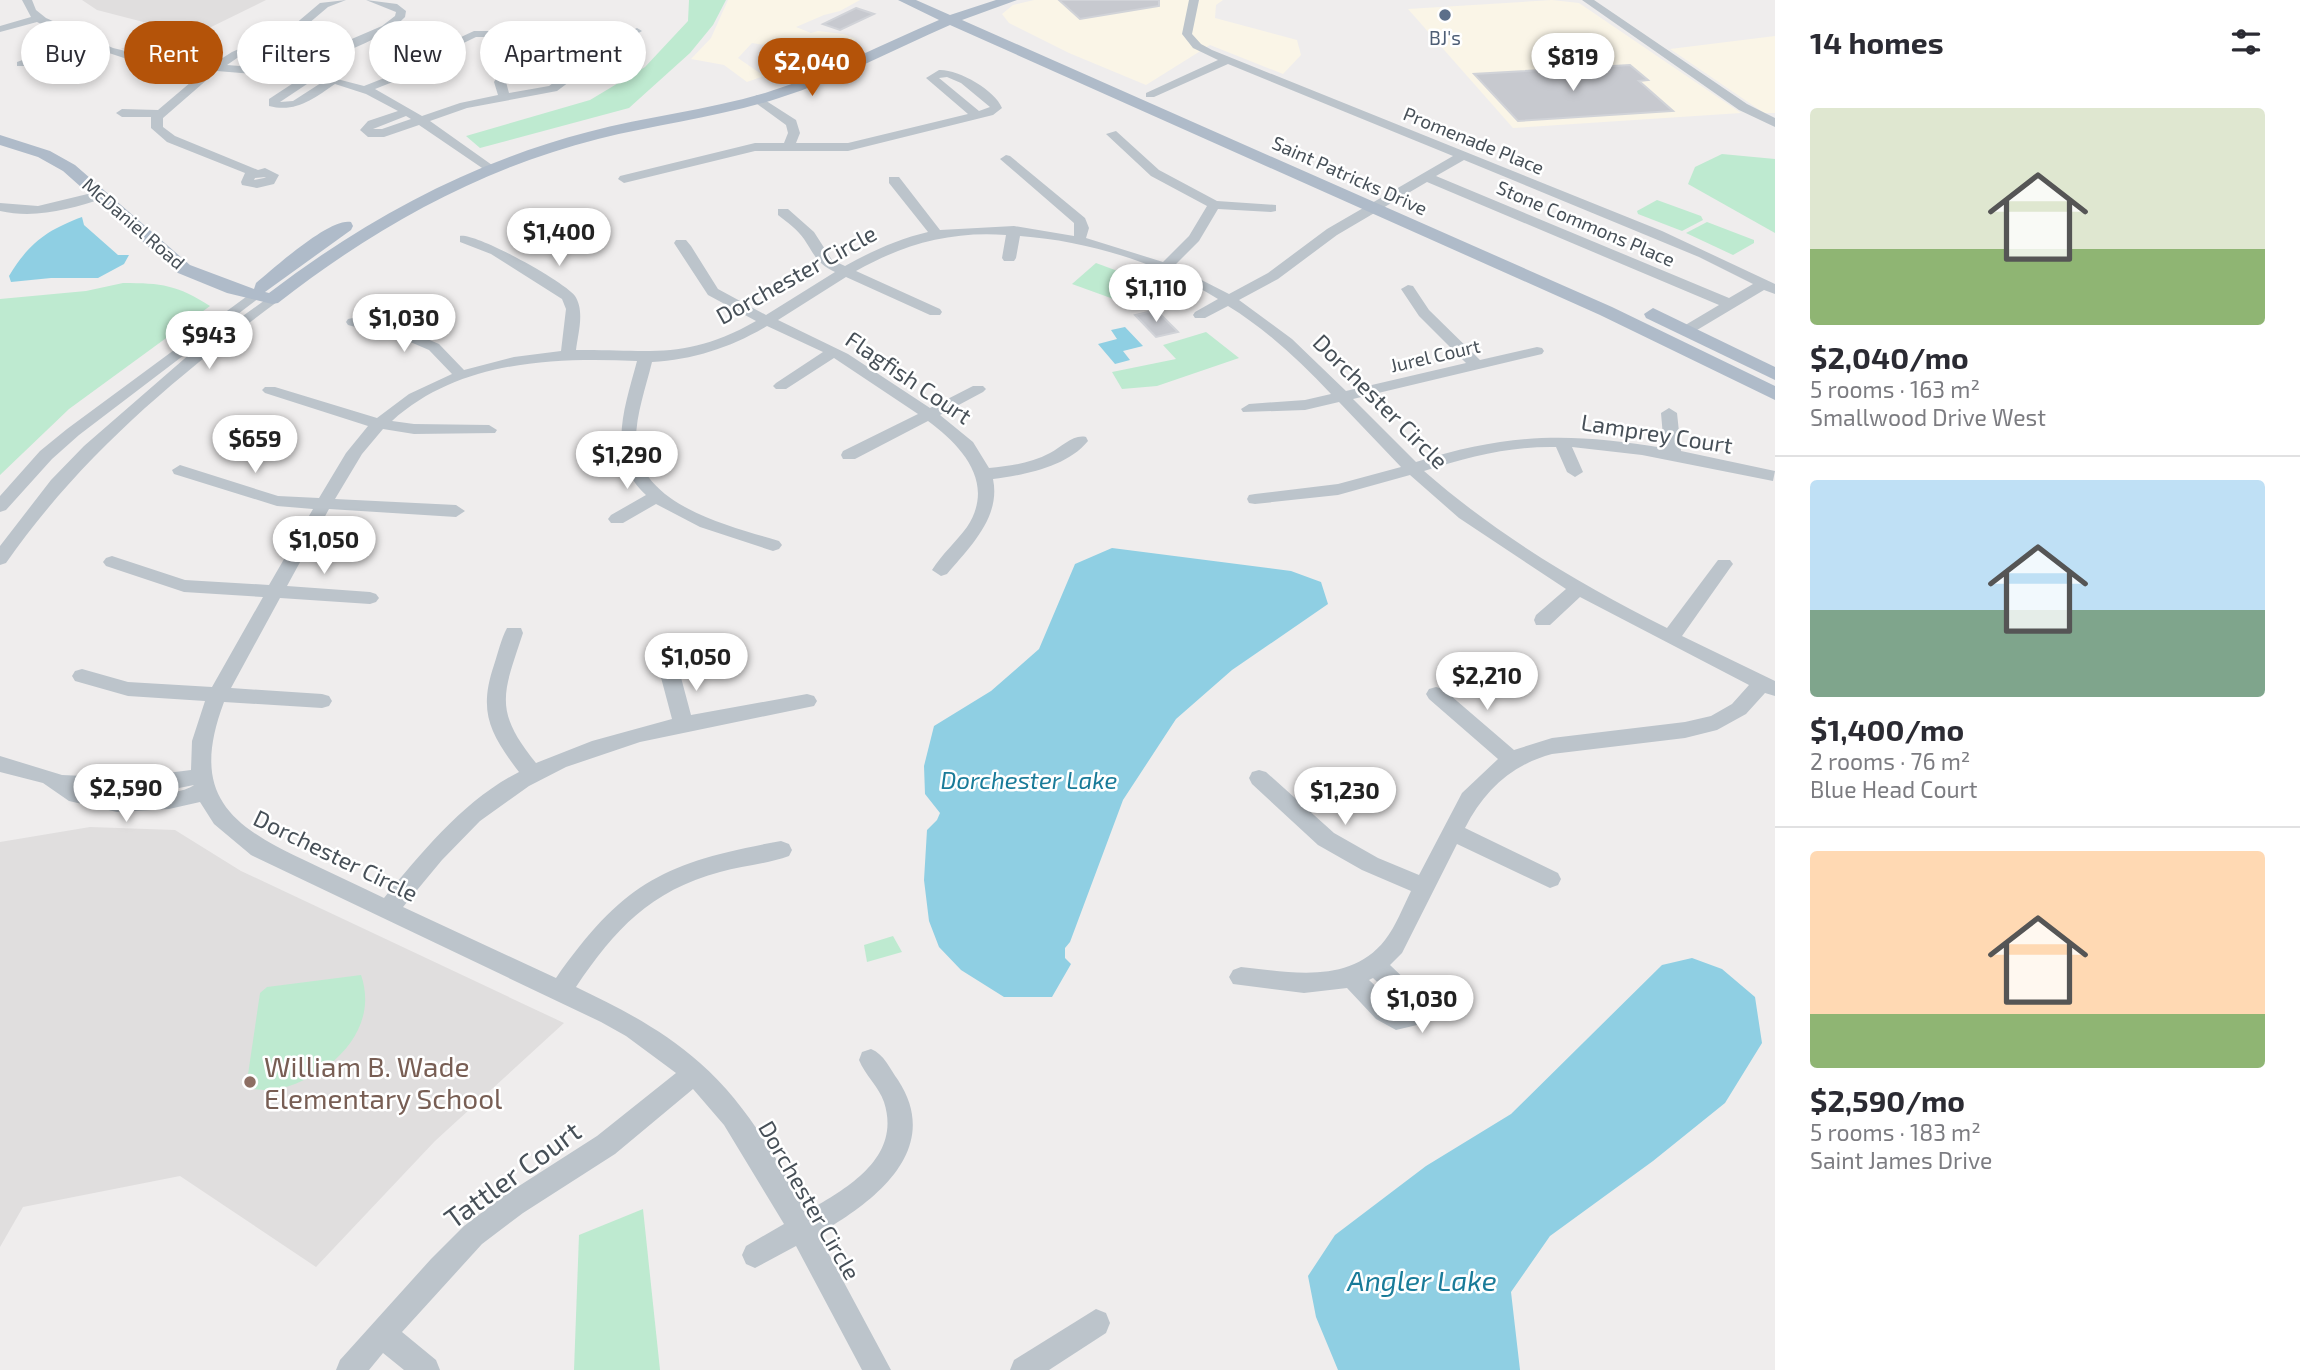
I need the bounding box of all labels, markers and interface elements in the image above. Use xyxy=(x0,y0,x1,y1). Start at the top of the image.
marker: BJ's xyxy=(1437,7,1453,23)
chip: Buy xyxy=(21,21,110,84)
chip: Rent xyxy=(124,21,223,84)
chip: Filters xyxy=(237,21,355,84)
chip: New xyxy=(369,21,466,84)
chip: Apartment xyxy=(480,21,646,84)
icon: filters xyxy=(2227,23,2265,61)
text: 14 homes xyxy=(1810,24,1944,60)
place label: BJ's xyxy=(1429,26,1461,49)
pin: $819 xyxy=(1532,34,1614,93)
pin: $2,040 xyxy=(755,38,869,98)
text: $819 xyxy=(1547,42,1599,70)
text: $2,040 xyxy=(774,47,850,75)
street label: Promenade Place xyxy=(1400,101,1548,179)
street label: Saint Patricks Drive xyxy=(1269,130,1431,220)
icon: home xyxy=(1975,154,2101,280)
street label: McDaniel Road xyxy=(78,172,190,274)
street label: Stone Commons Place xyxy=(1493,175,1679,271)
pin: $1,400 xyxy=(502,208,616,268)
text: $1,400 xyxy=(523,217,595,245)
street label: Dorchester Circle xyxy=(711,218,881,330)
pin: $1,110 xyxy=(1099,264,1213,324)
text: $1,110 xyxy=(1125,273,1187,301)
pin: $1,030 xyxy=(347,294,461,354)
text: $1,030 xyxy=(369,303,439,331)
pin: $943 xyxy=(168,312,250,371)
text: $943 xyxy=(182,320,236,348)
street label: Flagfish Court xyxy=(841,325,978,430)
street label: Dorchester Circle xyxy=(1308,328,1454,474)
street label: Jurel Court xyxy=(1388,333,1482,377)
text: $2,040/mo xyxy=(1810,339,1969,375)
text: 5 rooms · 163 m² xyxy=(1810,375,1980,403)
text: Smallwood Drive West xyxy=(1810,403,2046,431)
street label: Lamprey Court xyxy=(1579,407,1735,459)
pin: $659 xyxy=(214,416,296,475)
text: $659 xyxy=(228,424,282,452)
pin: $1,290 xyxy=(570,432,684,491)
text: $1,290 xyxy=(592,440,662,468)
pin: $1,050 xyxy=(267,516,381,576)
text: $1,050 xyxy=(289,525,359,553)
icon: home xyxy=(1975,526,2101,652)
pin: $1,050 xyxy=(639,634,753,693)
text: $1,050 xyxy=(661,642,731,670)
pin: $2,210 xyxy=(1430,652,1544,712)
text: $2,210 xyxy=(1452,661,1522,689)
text: $1,400/mo xyxy=(1810,711,1964,747)
text: 2 rooms · 76 m² xyxy=(1810,747,1970,775)
pin: $2,590 xyxy=(69,764,183,824)
water label: Dorchester Lake xyxy=(941,765,1118,794)
pin: $1,230 xyxy=(1288,768,1402,827)
text: $2,590 xyxy=(89,773,163,801)
text: Blue Head Court xyxy=(1810,775,1978,803)
text: $1,230 xyxy=(1310,776,1380,804)
street label: Dorchester Circle xyxy=(249,803,423,907)
icon: home xyxy=(1975,897,2101,1023)
pin: $1,030 xyxy=(1365,976,1479,1035)
text: $1,030 xyxy=(1387,984,1457,1012)
place label: William B. Wade Elementary School xyxy=(264,1049,503,1115)
marker: William B. Wade Elementary School xyxy=(242,1074,258,1090)
text: $2,590/mo xyxy=(1810,1082,1965,1118)
street label: Tattler Court xyxy=(437,1113,587,1235)
street label: Dorchester Circle xyxy=(753,1115,867,1285)
text: 5 rooms · 183 m² xyxy=(1810,1118,1981,1146)
text: Saint James Drive xyxy=(1810,1146,1992,1174)
water label: Angler Lake xyxy=(1346,1263,1497,1297)

